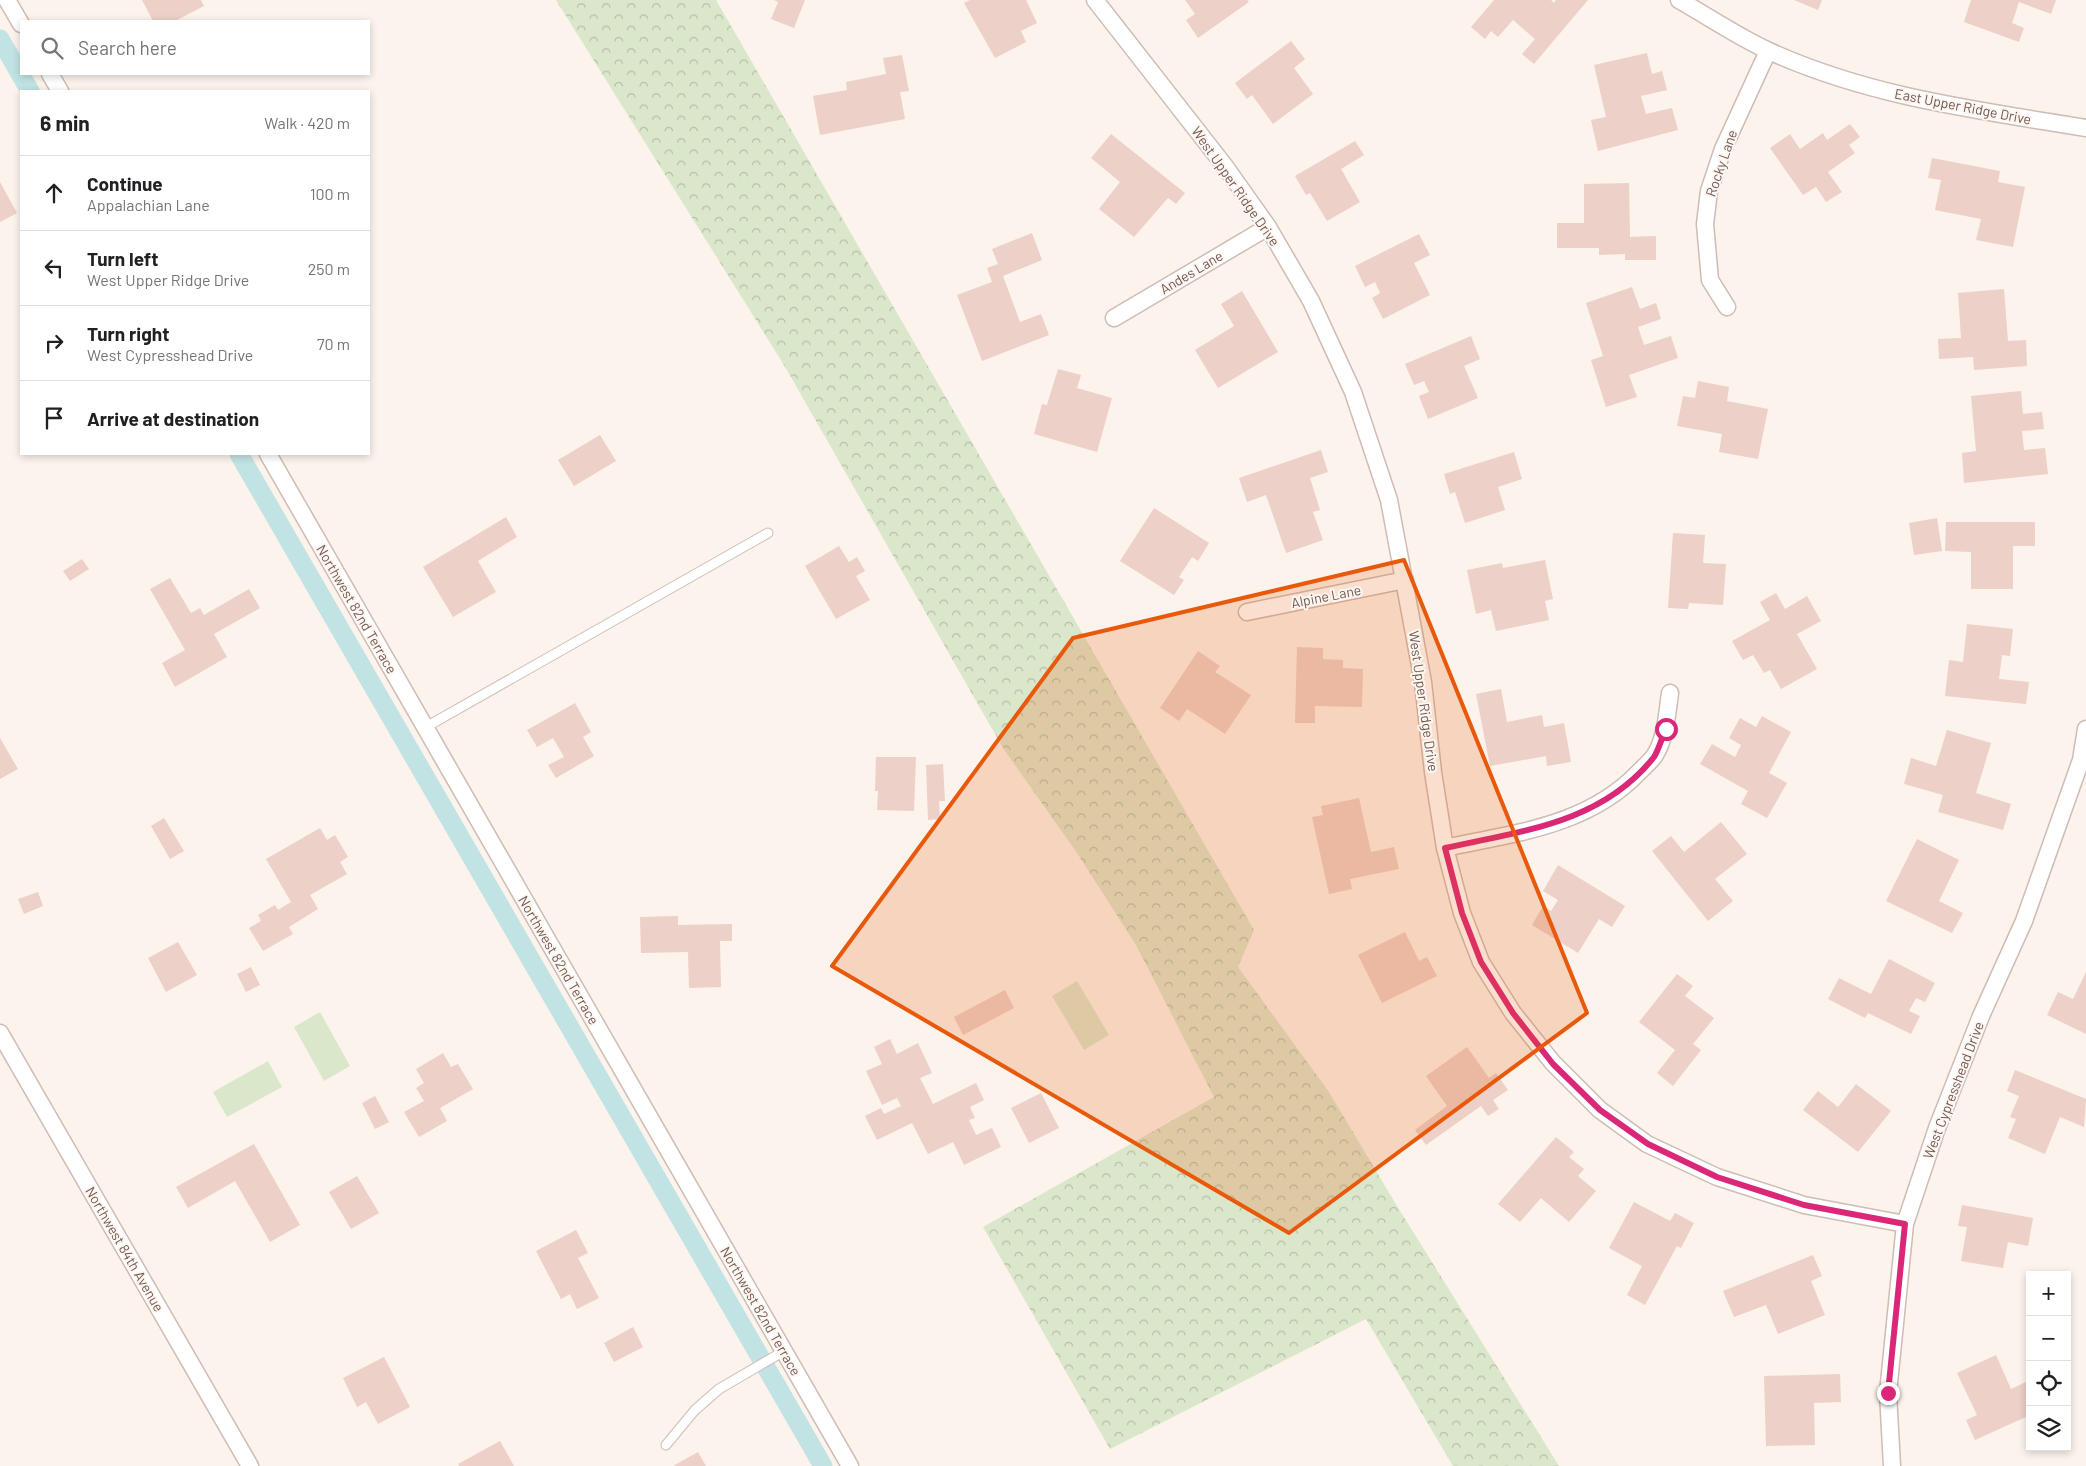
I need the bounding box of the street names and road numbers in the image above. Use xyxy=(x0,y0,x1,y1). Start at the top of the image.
street label: East Upper Ridge Drive xyxy=(1893,84,2033,128)
street label: West Upper Ridge Drive xyxy=(1188,123,1284,249)
street label: Rocky Lane xyxy=(1702,127,1740,199)
street label: Andes Lane xyxy=(1156,247,1226,297)
street label: Northwest 82nd Terrace xyxy=(313,542,401,676)
street label: Alpine Lane xyxy=(1290,581,1362,611)
street label: West Upper Ridge Drive xyxy=(1406,629,1442,773)
street label: Northwest 82nd Terrace xyxy=(515,893,603,1027)
street label: West Cypresshead Drive xyxy=(1919,1019,1987,1161)
street label: Northwest 84th Avenue xyxy=(82,1183,168,1315)
street label: Northwest 82nd Terrace xyxy=(717,1244,805,1378)

